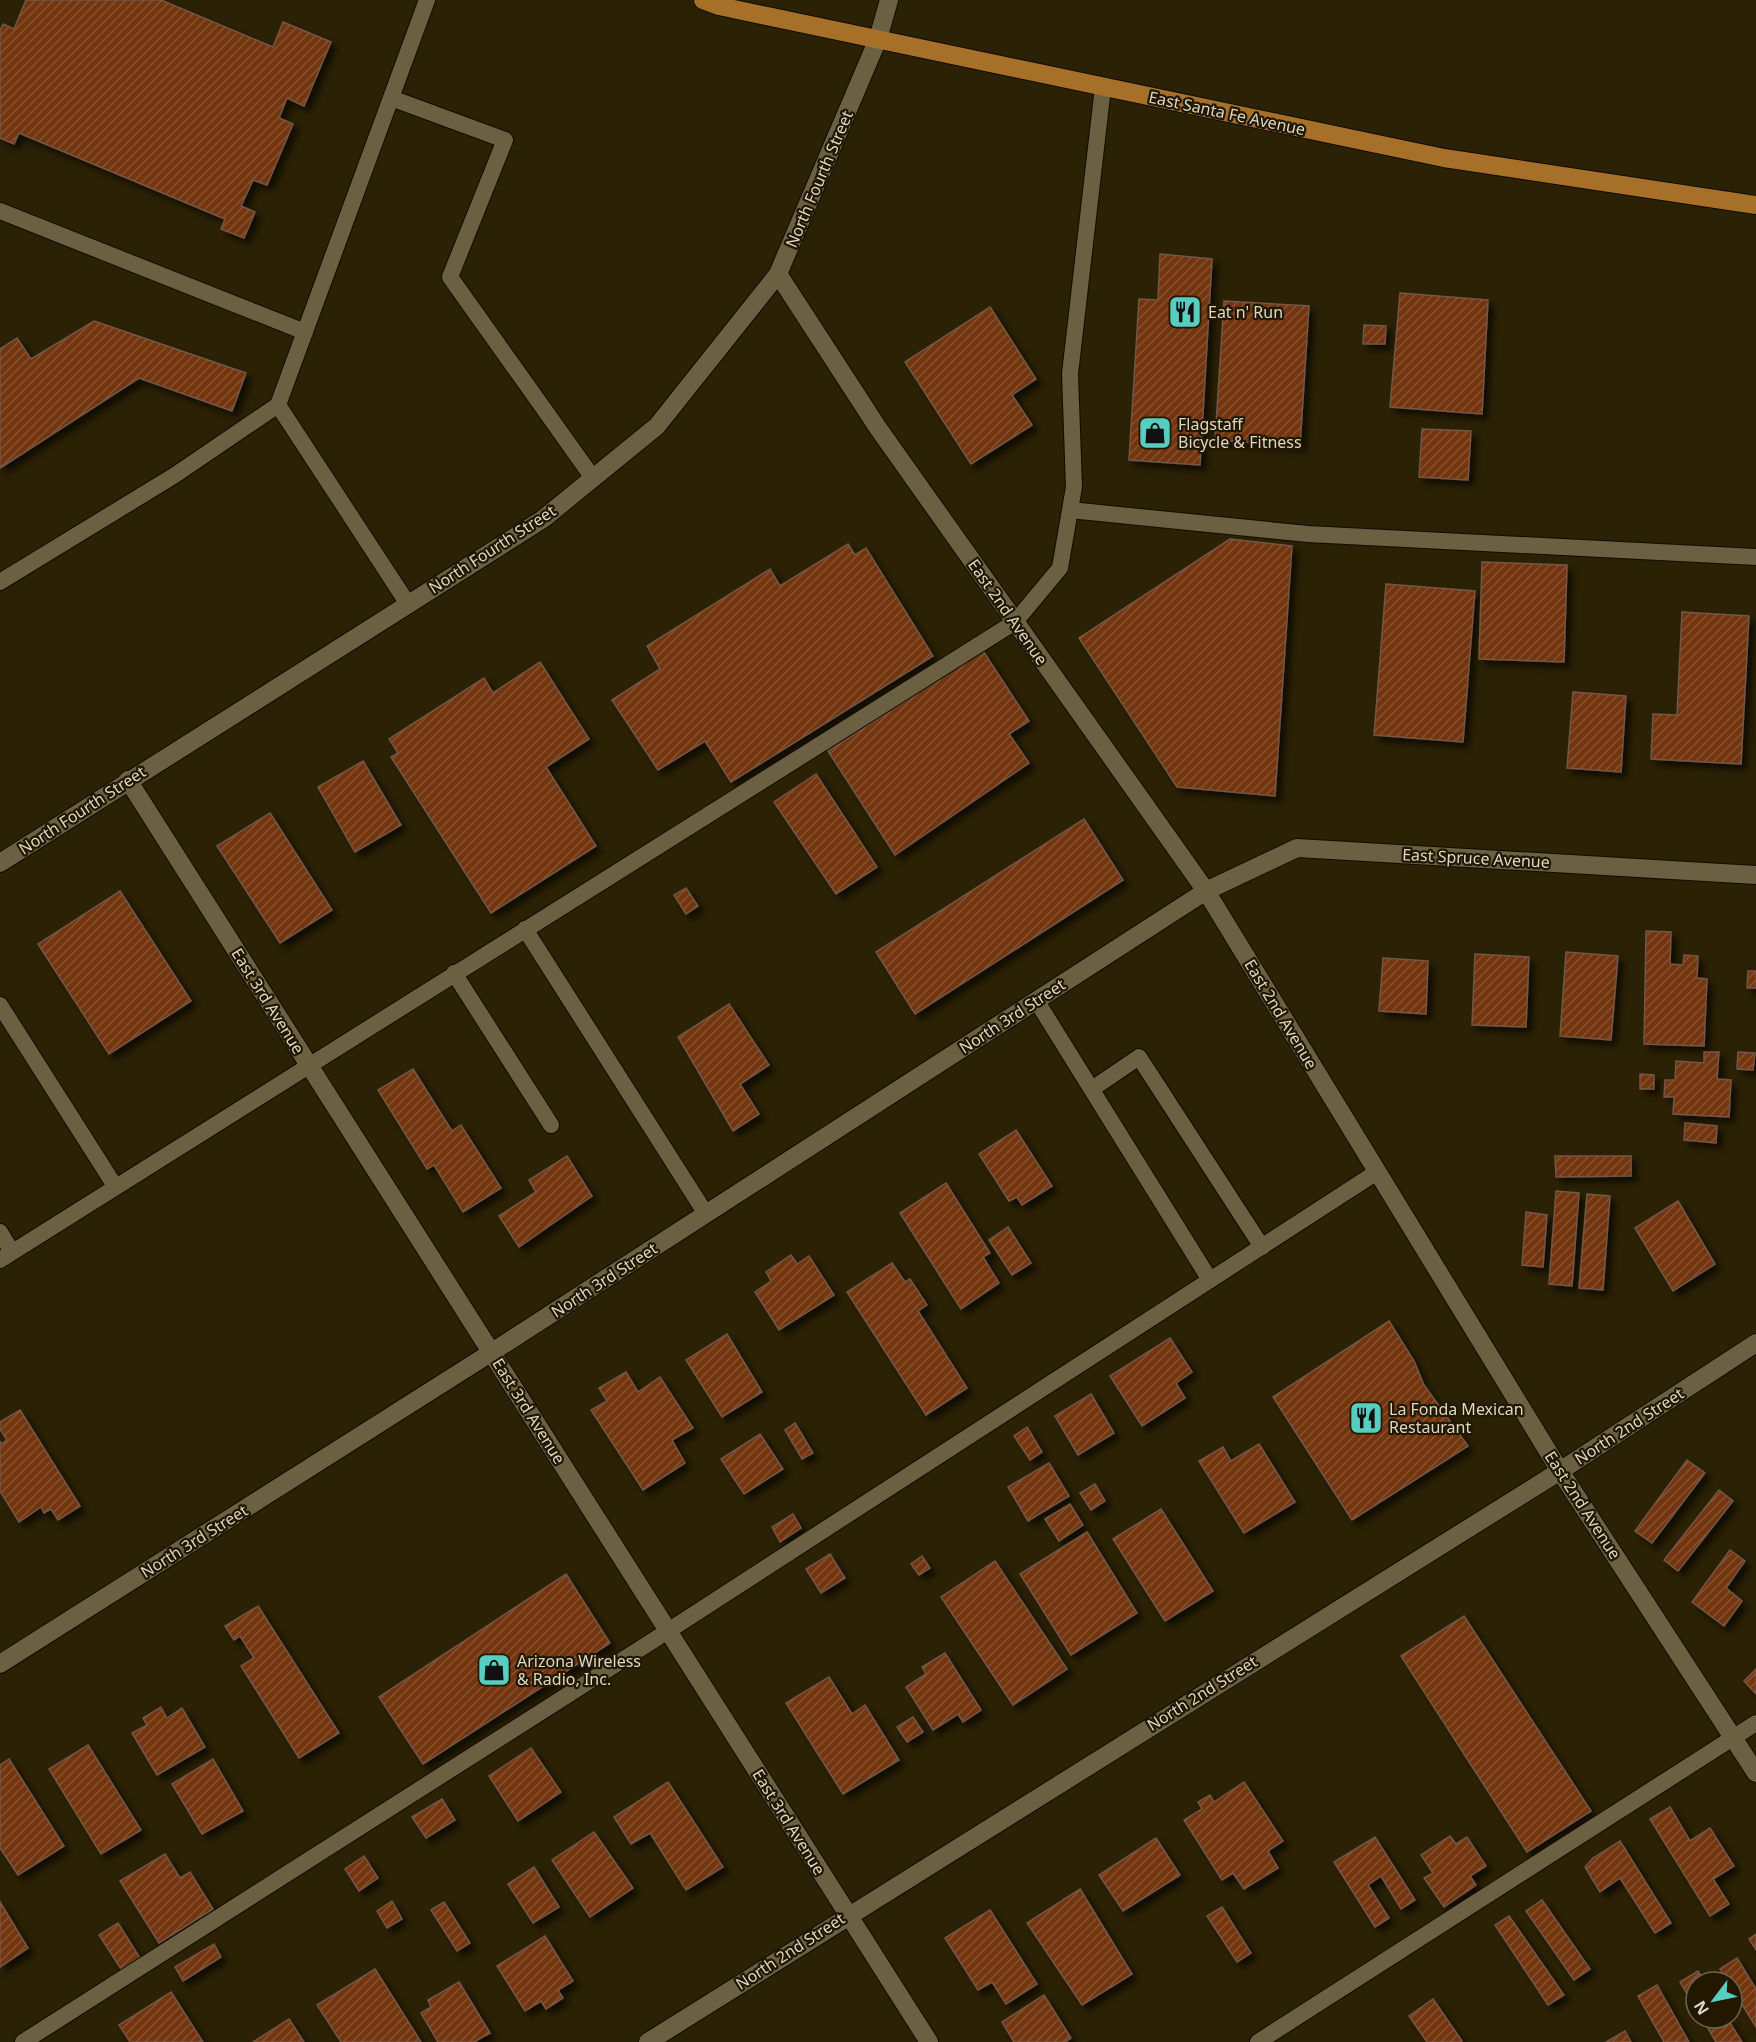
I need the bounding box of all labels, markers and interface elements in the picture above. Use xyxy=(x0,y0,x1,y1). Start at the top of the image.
street label: East Santa Fe Avenue xyxy=(1147,86,1307,140)
street label: North Fourth Street xyxy=(780,107,858,251)
restaurant icon: Eat n' Run xyxy=(1167,294,1203,330)
place label: Eat n' Run xyxy=(1208,301,1283,323)
place label: Flagstaff Bicycle & Fitness xyxy=(1178,413,1302,453)
shop icon: Flagstaff Bicycle & Fitness xyxy=(1137,415,1173,451)
street label: North Fourth Street xyxy=(424,500,560,598)
street label: East 2nd Avenue xyxy=(963,555,1053,669)
street label: North Fourth Street xyxy=(14,761,150,859)
street label: East Spruce Avenue xyxy=(1402,843,1550,873)
street label: East 3rd Avenue xyxy=(227,944,309,1058)
street label: East 2nd Avenue xyxy=(1239,955,1323,1073)
street label: North 3rd Street xyxy=(955,973,1069,1059)
street label: North 3rd Street xyxy=(547,1237,661,1323)
street label: East 3rd Avenue xyxy=(488,1354,570,1468)
street label: North 2nd Street xyxy=(1570,1382,1688,1470)
place label: La Fonda Mexican Restaurant xyxy=(1389,1398,1524,1438)
restaurant icon: La Fonda Mexican Restaurant xyxy=(1348,1400,1384,1436)
street label: East 2nd Avenue xyxy=(1540,1447,1626,1563)
street label: North 3rd Street xyxy=(136,1499,252,1583)
place label: Arizona Wireless & Radio, Inc. xyxy=(517,1650,641,1690)
street label: North 2nd Street xyxy=(1143,1650,1261,1736)
shop icon: Arizona Wireless & Radio, Inc. xyxy=(476,1652,512,1688)
street label: East 3rd Avenue xyxy=(748,1765,830,1879)
street label: North 2nd Street xyxy=(731,1907,849,1995)
north arrow xyxy=(1684,1970,1744,2030)
text: N xyxy=(1689,1997,1714,2019)

